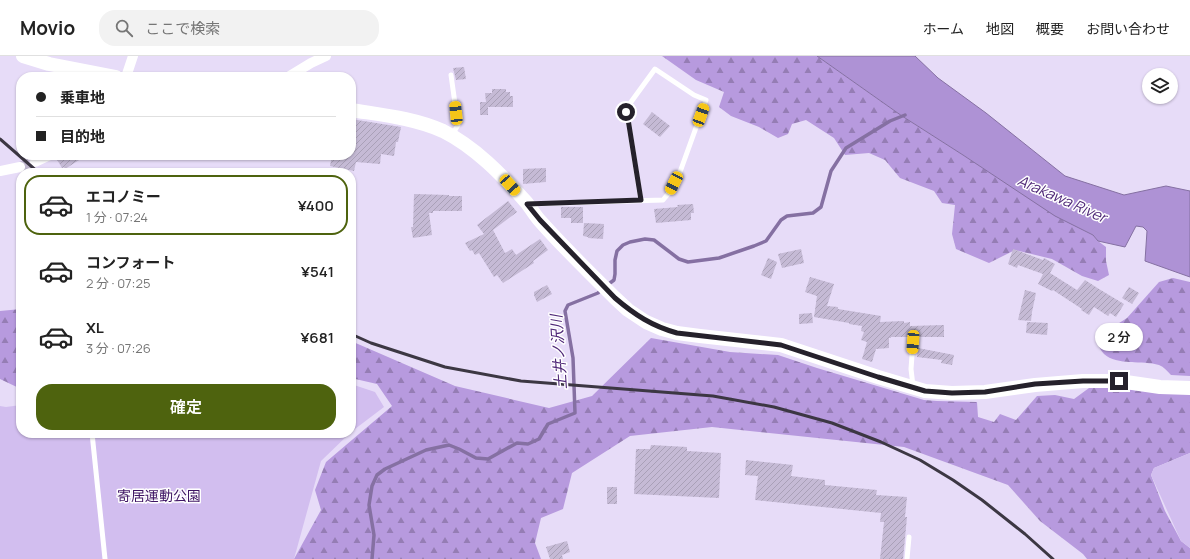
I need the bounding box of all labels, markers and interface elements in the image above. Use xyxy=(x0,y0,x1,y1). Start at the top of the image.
search box xyxy=(99,10,379,46)
text: Movio xyxy=(20,15,75,41)
icon: search xyxy=(113,17,135,39)
text: ここで検索 xyxy=(145,18,220,39)
text: ホーム xyxy=(922,19,964,38)
text: 地図 xyxy=(986,19,1014,38)
text: 概要 xyxy=(1036,19,1064,38)
text: お問い合わせ xyxy=(1086,19,1170,38)
map controls xyxy=(1142,68,1178,104)
button: layers xyxy=(1142,68,1178,104)
text: 乗車地 xyxy=(60,87,105,108)
car xyxy=(449,100,463,126)
car xyxy=(691,102,711,128)
route start xyxy=(617,103,635,121)
text: 目的地 xyxy=(60,126,105,147)
car xyxy=(663,170,685,196)
water label: Arakawa River xyxy=(1014,170,1112,229)
car xyxy=(498,172,522,198)
text: エコノミー xyxy=(86,186,161,207)
icon: car xyxy=(38,187,74,223)
text: ¥400 xyxy=(298,195,334,216)
text: 1 分 · 07:24 xyxy=(86,208,148,226)
text: コンフォート xyxy=(86,252,176,273)
icon: car xyxy=(38,253,74,289)
text: ¥541 xyxy=(301,261,334,282)
text: 2 分 · 07:25 xyxy=(86,274,150,292)
water label: 土井ノ沢川 xyxy=(545,312,572,390)
text: XL xyxy=(86,317,104,338)
icon: car xyxy=(38,319,74,355)
callout: 2 分 xyxy=(1095,323,1143,351)
text: ¥681 xyxy=(300,327,334,348)
text: 2 分 xyxy=(1107,328,1131,346)
car xyxy=(906,330,920,354)
text: 3 分 · 07:26 xyxy=(86,339,151,357)
route end xyxy=(1110,372,1128,390)
button: 確定 xyxy=(36,384,336,430)
park label: 寄居運動公園 xyxy=(117,486,201,505)

